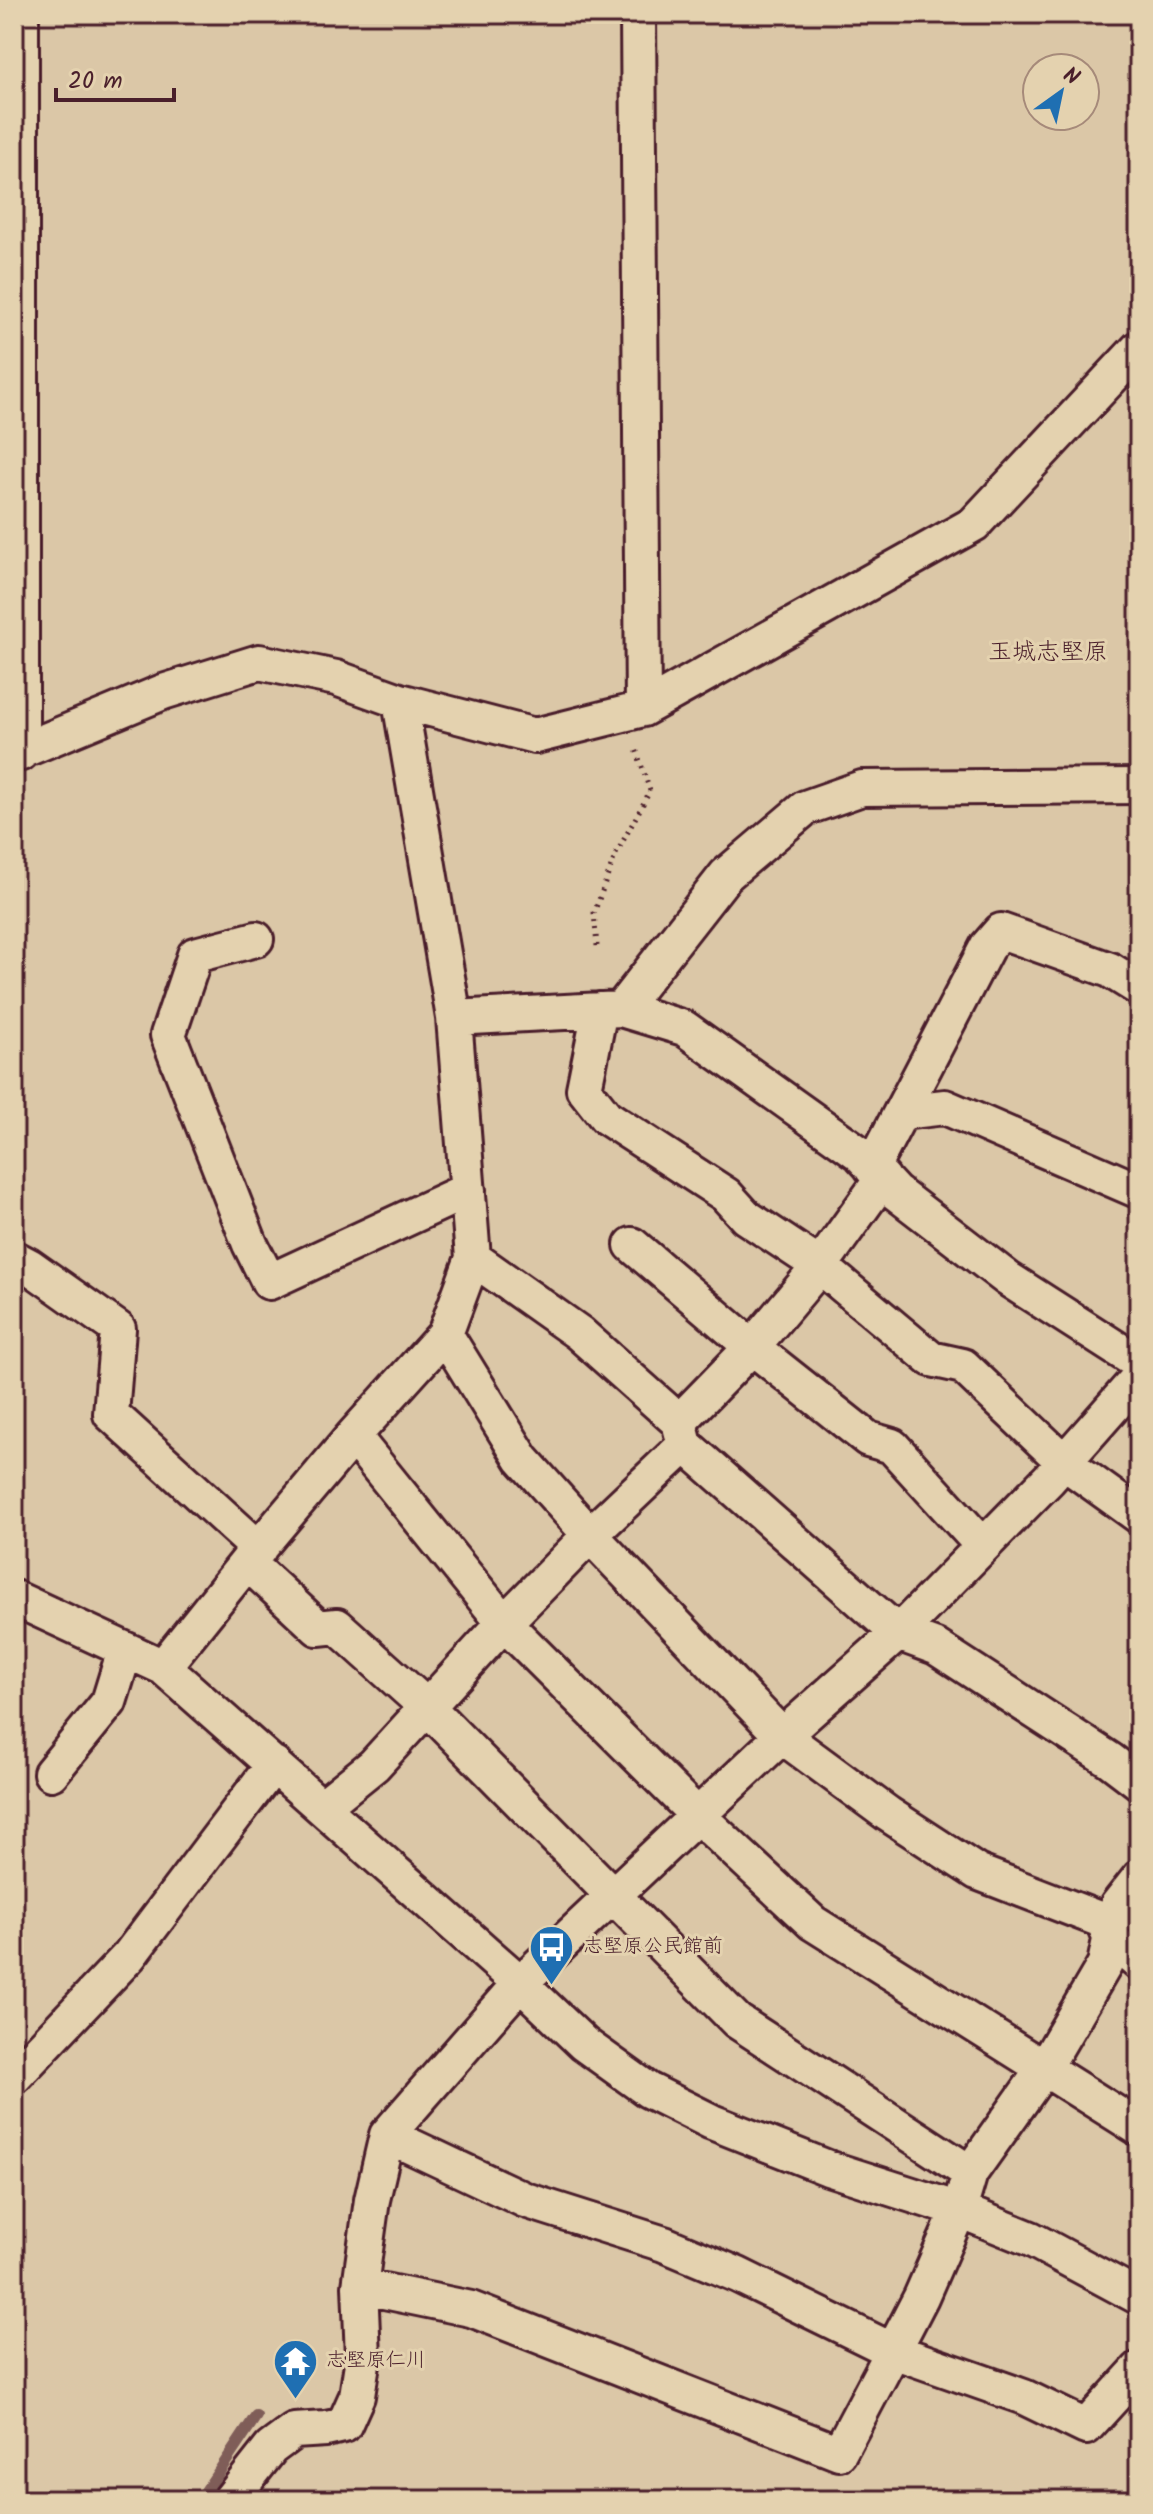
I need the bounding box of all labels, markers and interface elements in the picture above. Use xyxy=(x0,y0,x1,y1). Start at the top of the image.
scale bar xyxy=(56,52,174,102)
north arrow xyxy=(1021,52,1101,132)
text: N xyxy=(1055,59,1086,96)
text: 20 m xyxy=(68,62,123,101)
district label: 玉城志堅原 xyxy=(988,633,1108,672)
bus stop icon: 志堅原公民館前 xyxy=(528,1923,576,1986)
place label: 志堅原公民館前 xyxy=(583,1931,723,1963)
temple icon: 志堅原仁川 xyxy=(271,2337,319,2400)
place label: 志堅原仁川 xyxy=(326,2345,426,2377)

